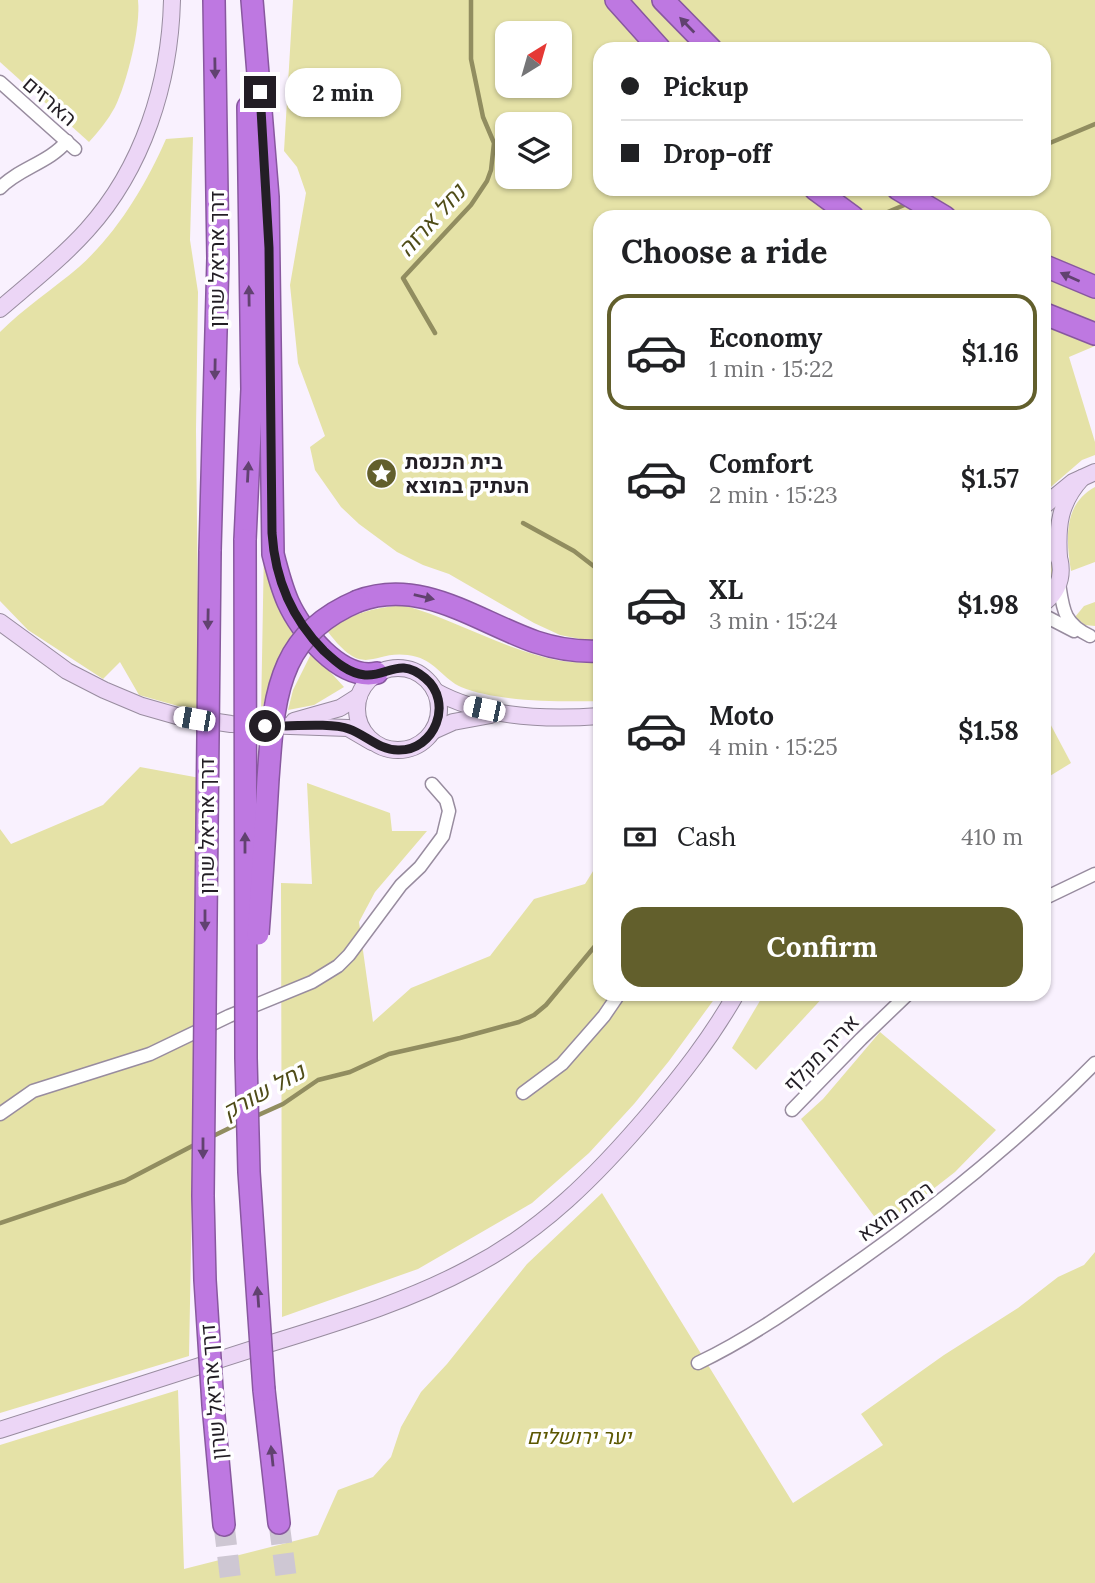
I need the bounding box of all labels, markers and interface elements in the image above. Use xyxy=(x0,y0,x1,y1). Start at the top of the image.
one-way arrow xyxy=(679,16,696,33)
north arrow xyxy=(495,21,572,98)
map controls xyxy=(495,21,572,189)
one-way arrow xyxy=(209,57,221,79)
callout: 2 min xyxy=(284,68,400,116)
street label: הארזים xyxy=(17,70,83,132)
text: Pickup xyxy=(663,70,749,103)
route end xyxy=(244,76,276,108)
text: 2 min xyxy=(312,78,374,107)
button: layers xyxy=(495,112,572,189)
text: Drop-off xyxy=(663,137,771,170)
water label: נחל ארזה xyxy=(391,176,472,262)
street label: דרך אריאל שרון xyxy=(203,191,230,327)
text: Choose a ride xyxy=(621,231,828,272)
one-way arrow xyxy=(1059,271,1080,282)
one-way arrow xyxy=(244,285,255,307)
icon: car xyxy=(625,321,688,384)
text: Economy xyxy=(709,321,822,354)
text: $1.16 xyxy=(962,336,1019,369)
text: 1 min · 15:22 xyxy=(709,354,834,383)
one-way arrow xyxy=(209,358,220,380)
icon: car xyxy=(625,447,688,510)
text: Comfort xyxy=(709,447,813,480)
place label: בית הכנסת העתיק במוצא xyxy=(405,448,529,499)
place icon: בית הכנסת העתיק במוצא xyxy=(365,456,399,490)
one-way arrow xyxy=(242,461,253,483)
text: $1.57 xyxy=(961,462,1019,495)
text: 2 min · 15:23 xyxy=(709,480,838,509)
icon: car xyxy=(625,573,688,636)
text: XL xyxy=(709,573,743,606)
text: $1.98 xyxy=(957,588,1019,621)
one-way arrow xyxy=(414,592,436,603)
text: 3 min · 15:24 xyxy=(709,606,838,635)
one-way arrow xyxy=(203,608,214,630)
car xyxy=(462,694,507,724)
icon: car xyxy=(625,699,688,762)
text: Moto xyxy=(709,699,774,732)
car xyxy=(172,705,217,733)
route start xyxy=(249,710,281,742)
text: $1.58 xyxy=(958,714,1019,747)
text: 4 min · 15:25 xyxy=(709,732,838,761)
street label: דרך אריאל שרון xyxy=(193,758,220,894)
icon: cash xyxy=(621,818,659,856)
text: Cash xyxy=(677,820,736,853)
text: 410 m xyxy=(961,822,1023,851)
one-way arrow xyxy=(239,832,251,854)
button: Confirm xyxy=(621,907,1023,987)
one-way arrow xyxy=(199,909,211,931)
street label: אריה מקלף xyxy=(777,1009,865,1097)
water label: נחל שורק xyxy=(216,1056,311,1126)
one-way arrow xyxy=(198,1137,209,1159)
street label: רמת מוצא xyxy=(852,1175,938,1247)
one-way arrow xyxy=(252,1286,263,1308)
street label: דרך אריאל שרון xyxy=(194,1323,232,1461)
park label: יער ירושלים xyxy=(527,1423,633,1450)
one-way arrow xyxy=(266,1445,277,1467)

